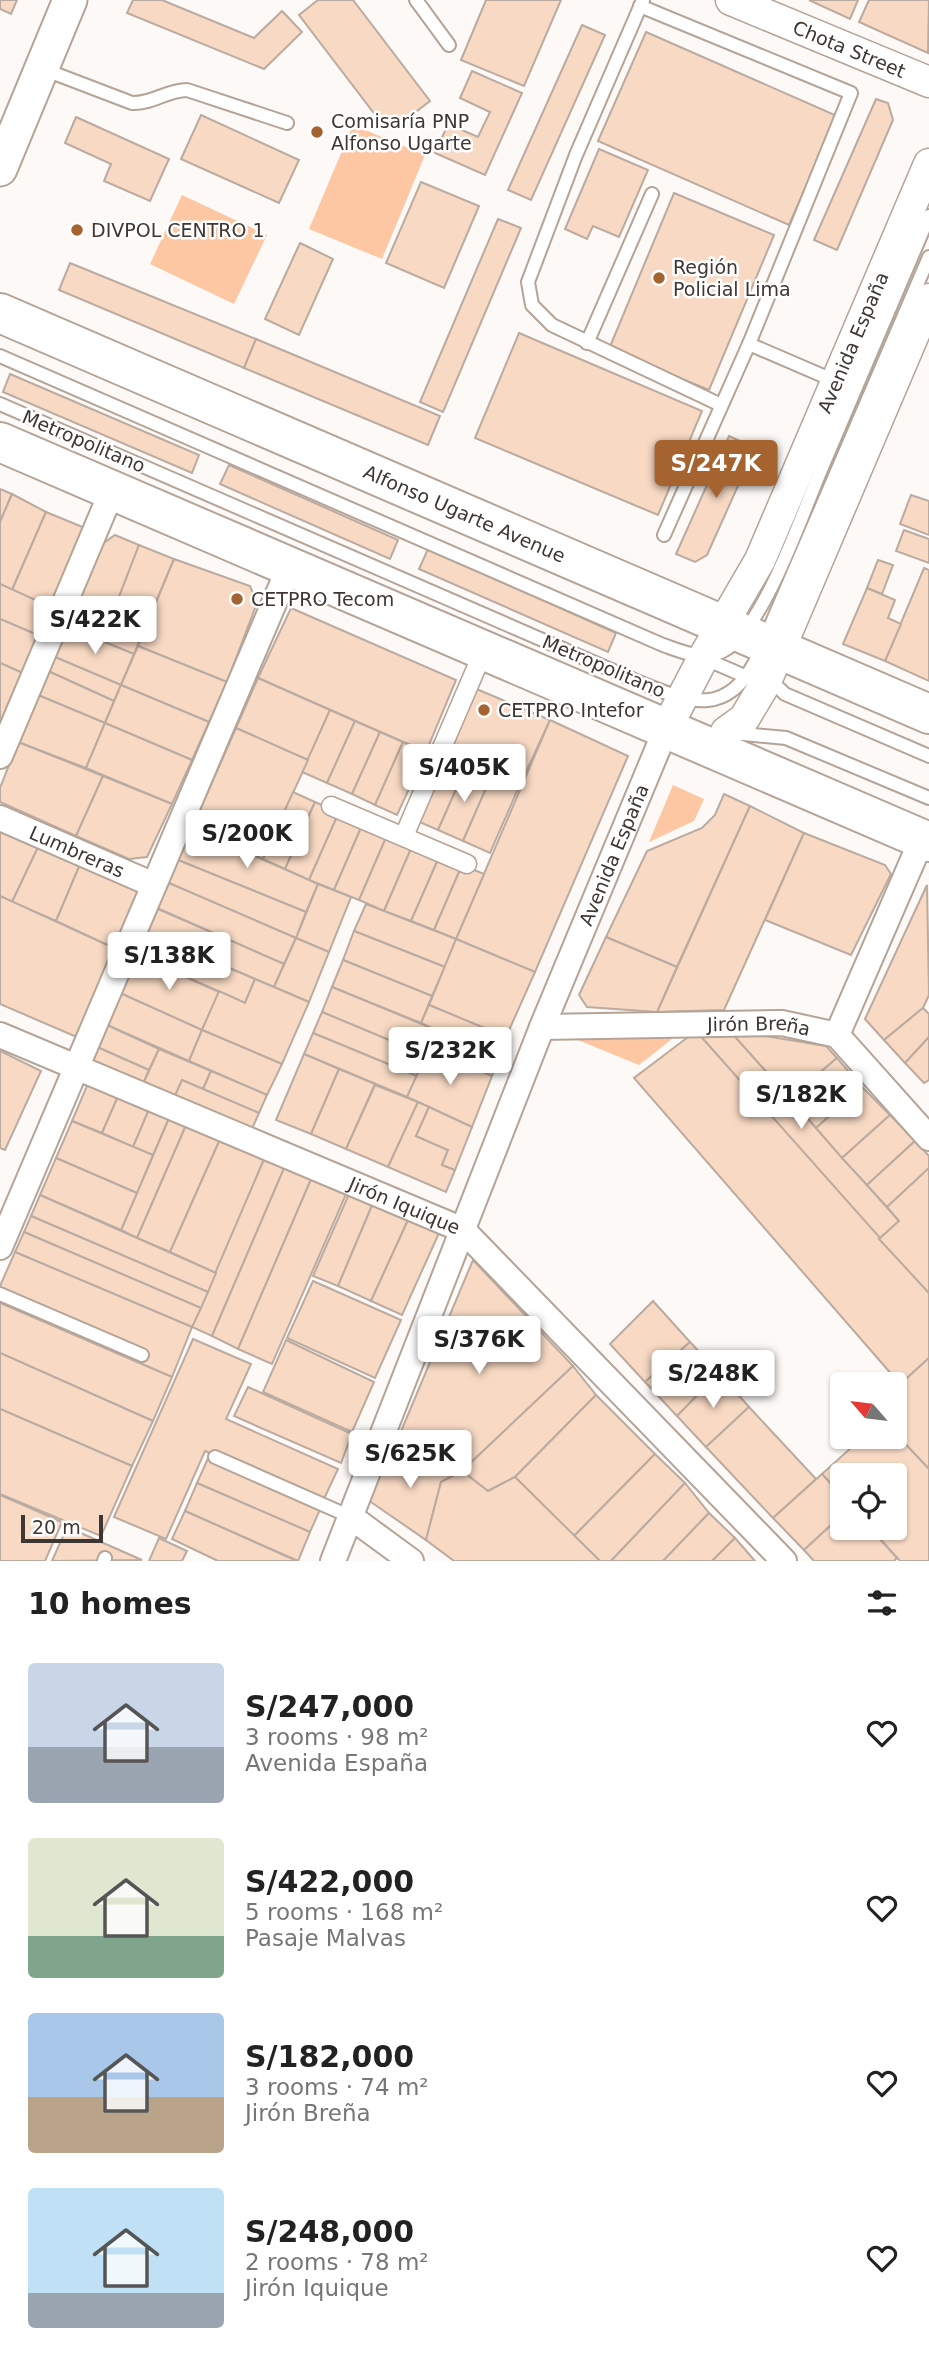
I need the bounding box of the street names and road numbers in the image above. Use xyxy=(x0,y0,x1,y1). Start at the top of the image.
street label: Chota Street xyxy=(790,16,909,82)
street label: Avenida España xyxy=(813,269,893,416)
street label: Metropolitano xyxy=(19,405,149,477)
street label: Alfonso Ugarte Avenue xyxy=(360,460,569,567)
street label: Metropolitano xyxy=(539,630,669,702)
street label: Avenida España xyxy=(574,781,653,929)
street label: Lumbreras xyxy=(26,821,128,882)
street label: Jirón Breña xyxy=(706,1012,813,1040)
street label: Jirón Iquique xyxy=(345,1172,464,1239)

